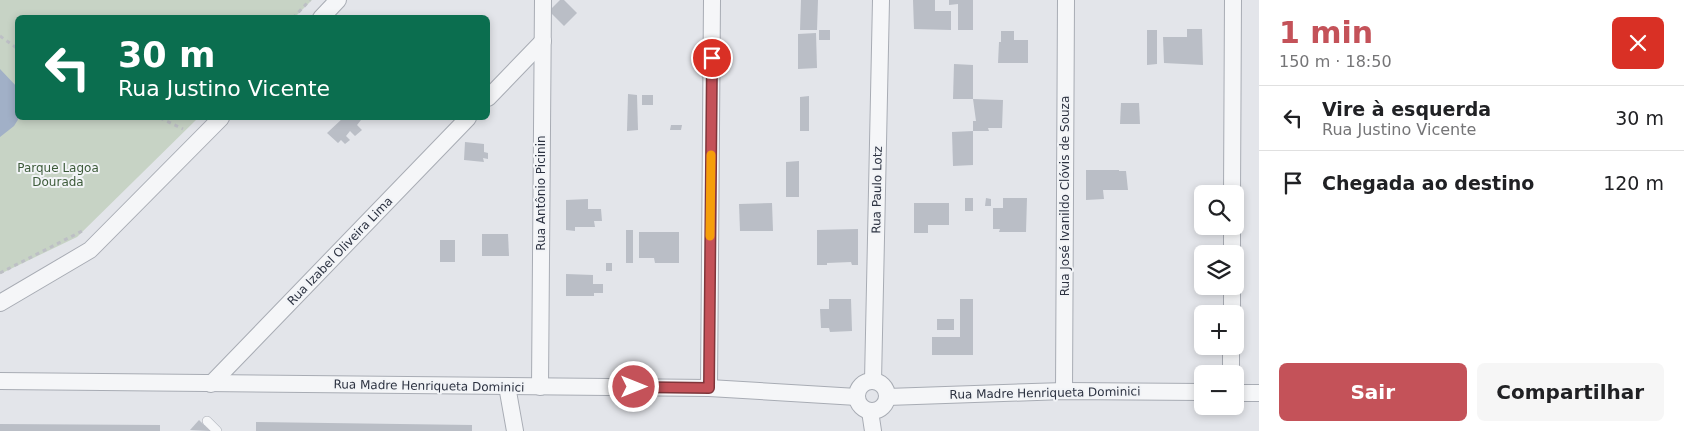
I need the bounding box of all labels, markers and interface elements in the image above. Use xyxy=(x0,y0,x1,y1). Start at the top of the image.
text: 1 min xyxy=(1279,15,1373,50)
button: close xyxy=(1612,17,1664,69)
icon: left xyxy=(35,35,100,100)
text: 30 m xyxy=(118,35,215,75)
pin xyxy=(691,37,733,79)
icon: arrive xyxy=(698,44,726,72)
text: 150 m · 18:50 xyxy=(1279,52,1392,71)
text: Rua Justino Vicente xyxy=(118,76,330,101)
street label: Rua José Ivanildo Clóvis de Souza xyxy=(1058,96,1072,296)
text: Vire à esquerda xyxy=(1322,98,1491,120)
icon: left xyxy=(1279,104,1307,132)
text: 30 m xyxy=(1615,107,1664,129)
text: Rua Justino Vicente xyxy=(1322,120,1476,139)
street label: Rua Antônio Picinin xyxy=(534,135,548,251)
street label: Rua Paulo Lotz xyxy=(869,146,885,234)
park label: Parque Lagoa Dourada xyxy=(17,161,99,189)
icon: arrive xyxy=(1279,169,1307,197)
text: Chegada ao destino xyxy=(1322,172,1534,194)
text: 120 m xyxy=(1603,172,1664,194)
map controls xyxy=(1194,185,1244,415)
button: search xyxy=(1194,185,1244,235)
street label: Rua Izabel Oliveira Lima xyxy=(285,194,395,308)
button: layers xyxy=(1194,245,1244,295)
button: + xyxy=(1194,305,1244,355)
position arrow xyxy=(607,360,659,412)
button: Sair xyxy=(1279,363,1467,421)
button: Compartilhar xyxy=(1477,363,1664,421)
button: − xyxy=(1194,365,1244,415)
street label: Rua Madre Henriqueta Dominici xyxy=(333,377,525,395)
street label: Rua Madre Henriqueta Dominici xyxy=(949,384,1141,402)

